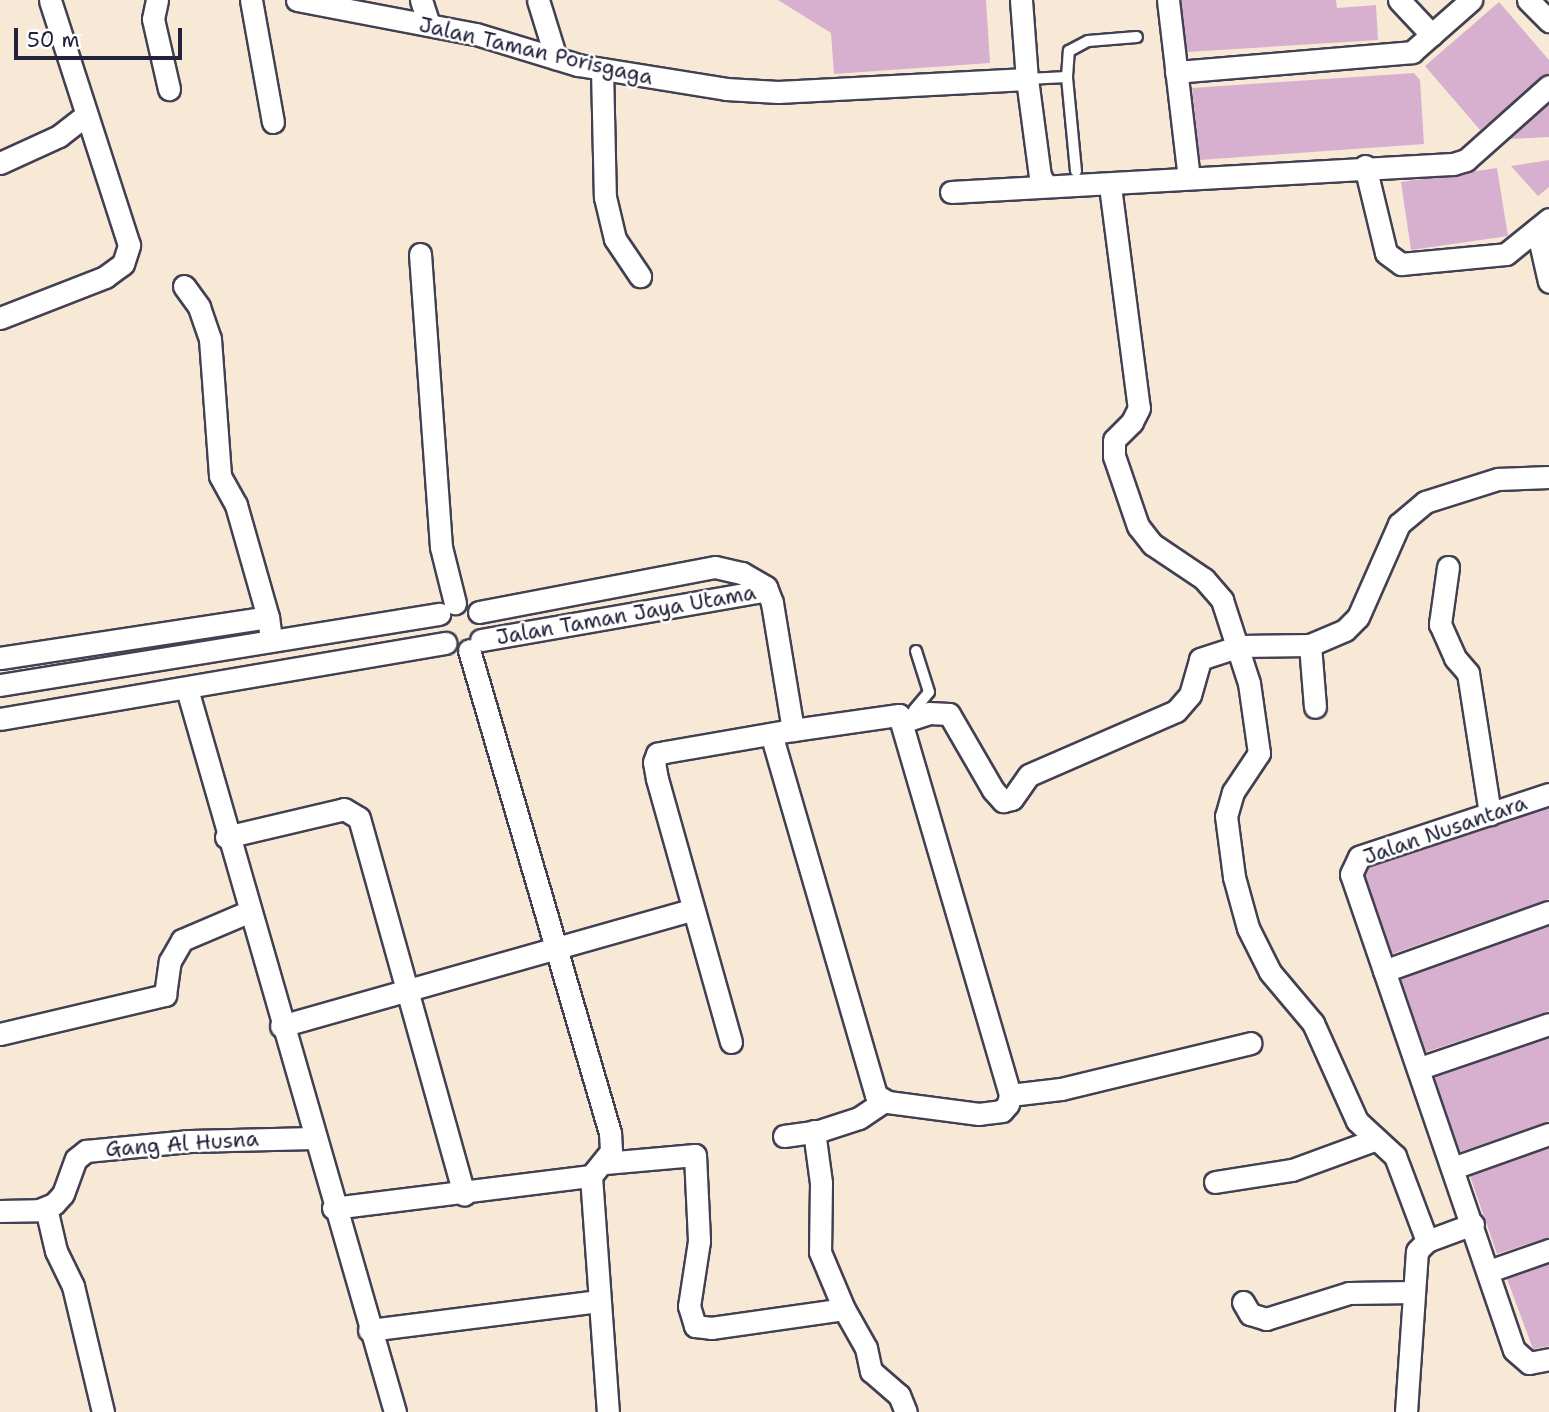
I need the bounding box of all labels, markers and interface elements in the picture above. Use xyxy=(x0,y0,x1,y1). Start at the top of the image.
street label: Jalan Taman Porisgaga xyxy=(416,12,656,90)
scale bar xyxy=(18,14,186,58)
text: 50 m xyxy=(27,26,80,54)
street label: Jalan Taman Jaya Utama xyxy=(494,580,758,650)
street label: Jalan Nusantara xyxy=(1360,790,1530,870)
street label: Gang Al Husna xyxy=(105,1126,259,1162)

